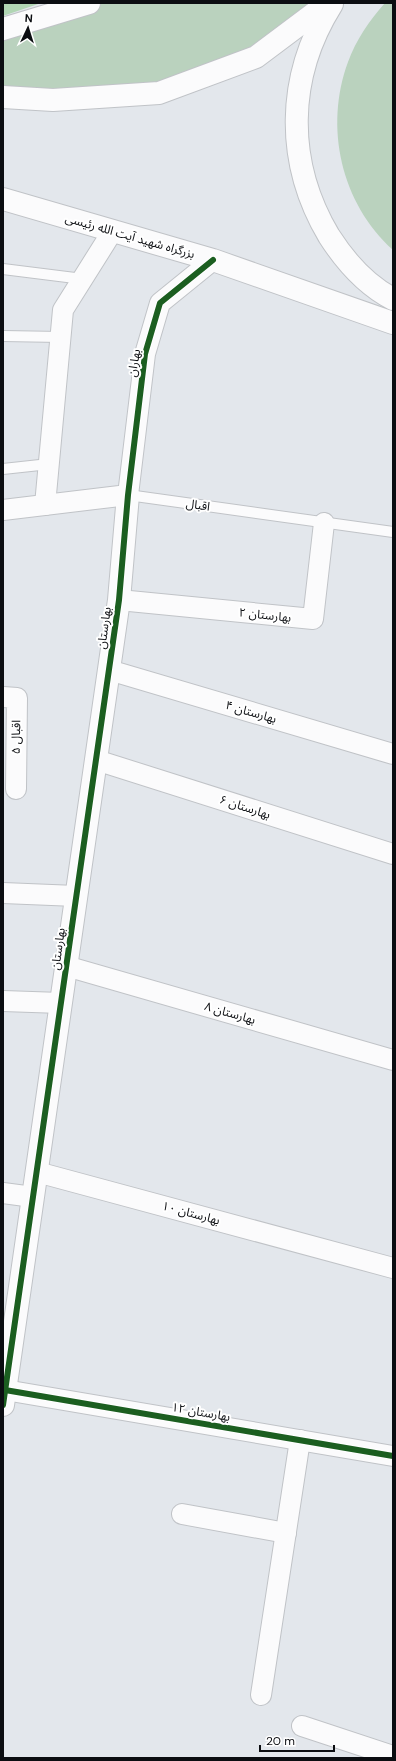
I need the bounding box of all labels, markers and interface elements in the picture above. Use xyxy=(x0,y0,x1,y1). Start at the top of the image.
north arrow xyxy=(8,8,48,48)
text: N xyxy=(24,11,33,25)
street label: بزرگراه شهید آیت الله رئیسی xyxy=(63,210,197,262)
street label: بهاران xyxy=(124,348,144,378)
street label: اقبال xyxy=(185,495,211,515)
street label: بهارستان ۲ xyxy=(238,604,292,626)
street label: بهارستان xyxy=(93,606,115,650)
street label: بهارستان ۴ xyxy=(224,697,278,727)
street label: اقبال ۵ xyxy=(8,720,24,754)
street label: بهارستان ۶ xyxy=(218,791,272,823)
street label: بهارستان xyxy=(47,927,69,971)
street label: بهارستان ۸ xyxy=(203,998,257,1028)
street label: بهارستان ۱۰ xyxy=(160,1198,222,1228)
street label: بهارستان ۱۲ xyxy=(170,1399,232,1425)
scale bar xyxy=(260,1727,334,1753)
text: 20 m xyxy=(266,1733,295,1749)

